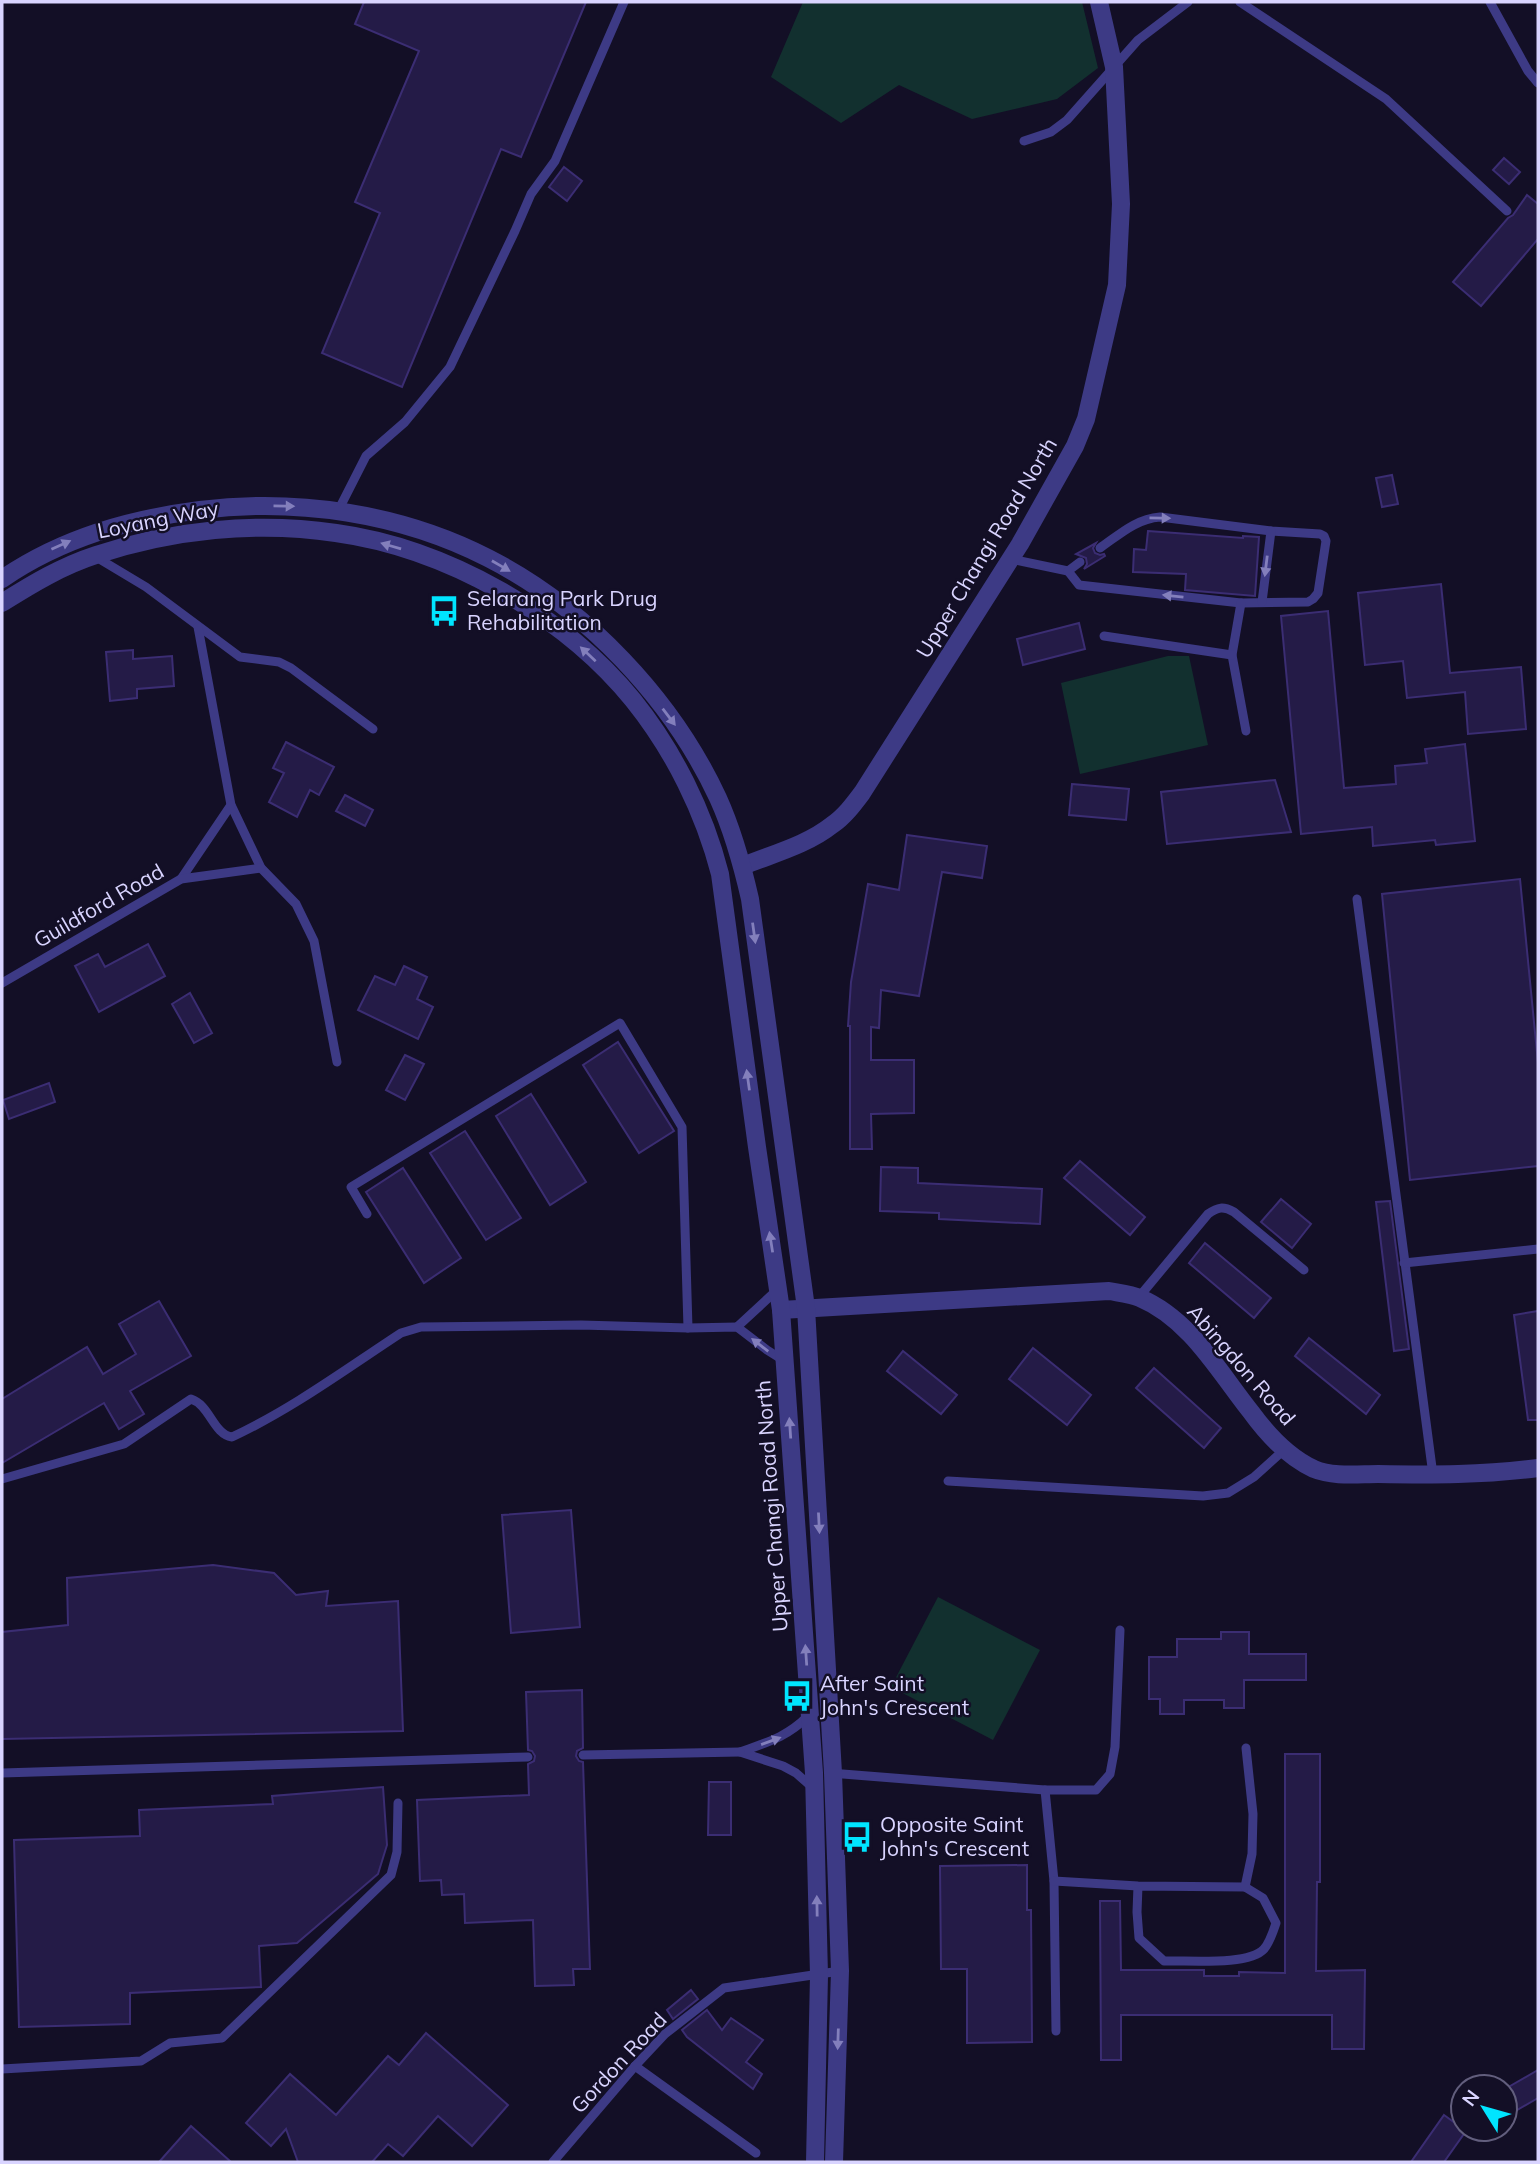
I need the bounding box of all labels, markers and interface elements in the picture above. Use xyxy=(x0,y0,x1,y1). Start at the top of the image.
street label: Upper Changi Road North xyxy=(910,433,1062,662)
street label: Loyang Way xyxy=(95,495,221,544)
one-way arrow xyxy=(273,501,295,512)
one-way arrow xyxy=(1149,512,1171,524)
one-way arrow xyxy=(51,539,72,550)
one-way arrow xyxy=(380,540,401,550)
one-way arrow xyxy=(1261,555,1272,577)
one-way arrow xyxy=(491,560,511,572)
place label: Selarang Park Drug Rehabilitation xyxy=(467,585,657,635)
one-way arrow xyxy=(1162,590,1184,601)
bus stop icon: Selarang Park Drug Rehabilitation xyxy=(427,594,461,628)
one-way arrow xyxy=(580,647,597,663)
one-way arrow xyxy=(662,708,676,726)
street label: Guildford Road xyxy=(29,857,168,953)
one-way arrow xyxy=(749,922,760,944)
one-way arrow xyxy=(742,1068,753,1090)
one-way arrow xyxy=(765,1231,776,1253)
street label: Abingdon Road xyxy=(1182,1299,1301,1430)
one-way arrow xyxy=(752,1337,770,1352)
street label: Upper Changi Road North xyxy=(749,1379,793,1633)
one-way arrow xyxy=(784,1417,795,1439)
one-way arrow xyxy=(813,1512,824,1534)
one-way arrow xyxy=(800,1644,811,1666)
place label: After Saint John's Crescent xyxy=(820,1670,969,1720)
bus stop icon: After Saint John's Crescent xyxy=(780,1679,814,1713)
one-way arrow xyxy=(761,1735,782,1746)
place label: Opposite Saint John's Crescent xyxy=(880,1811,1029,1861)
bus stop icon: Opposite Saint John's Crescent xyxy=(840,1820,874,1854)
one-way arrow xyxy=(811,1895,823,1917)
street label: Gordon Road xyxy=(565,2006,672,2118)
one-way arrow xyxy=(832,2029,844,2051)
north arrow xyxy=(1449,2073,1519,2143)
text: N xyxy=(1457,2085,1484,2111)

